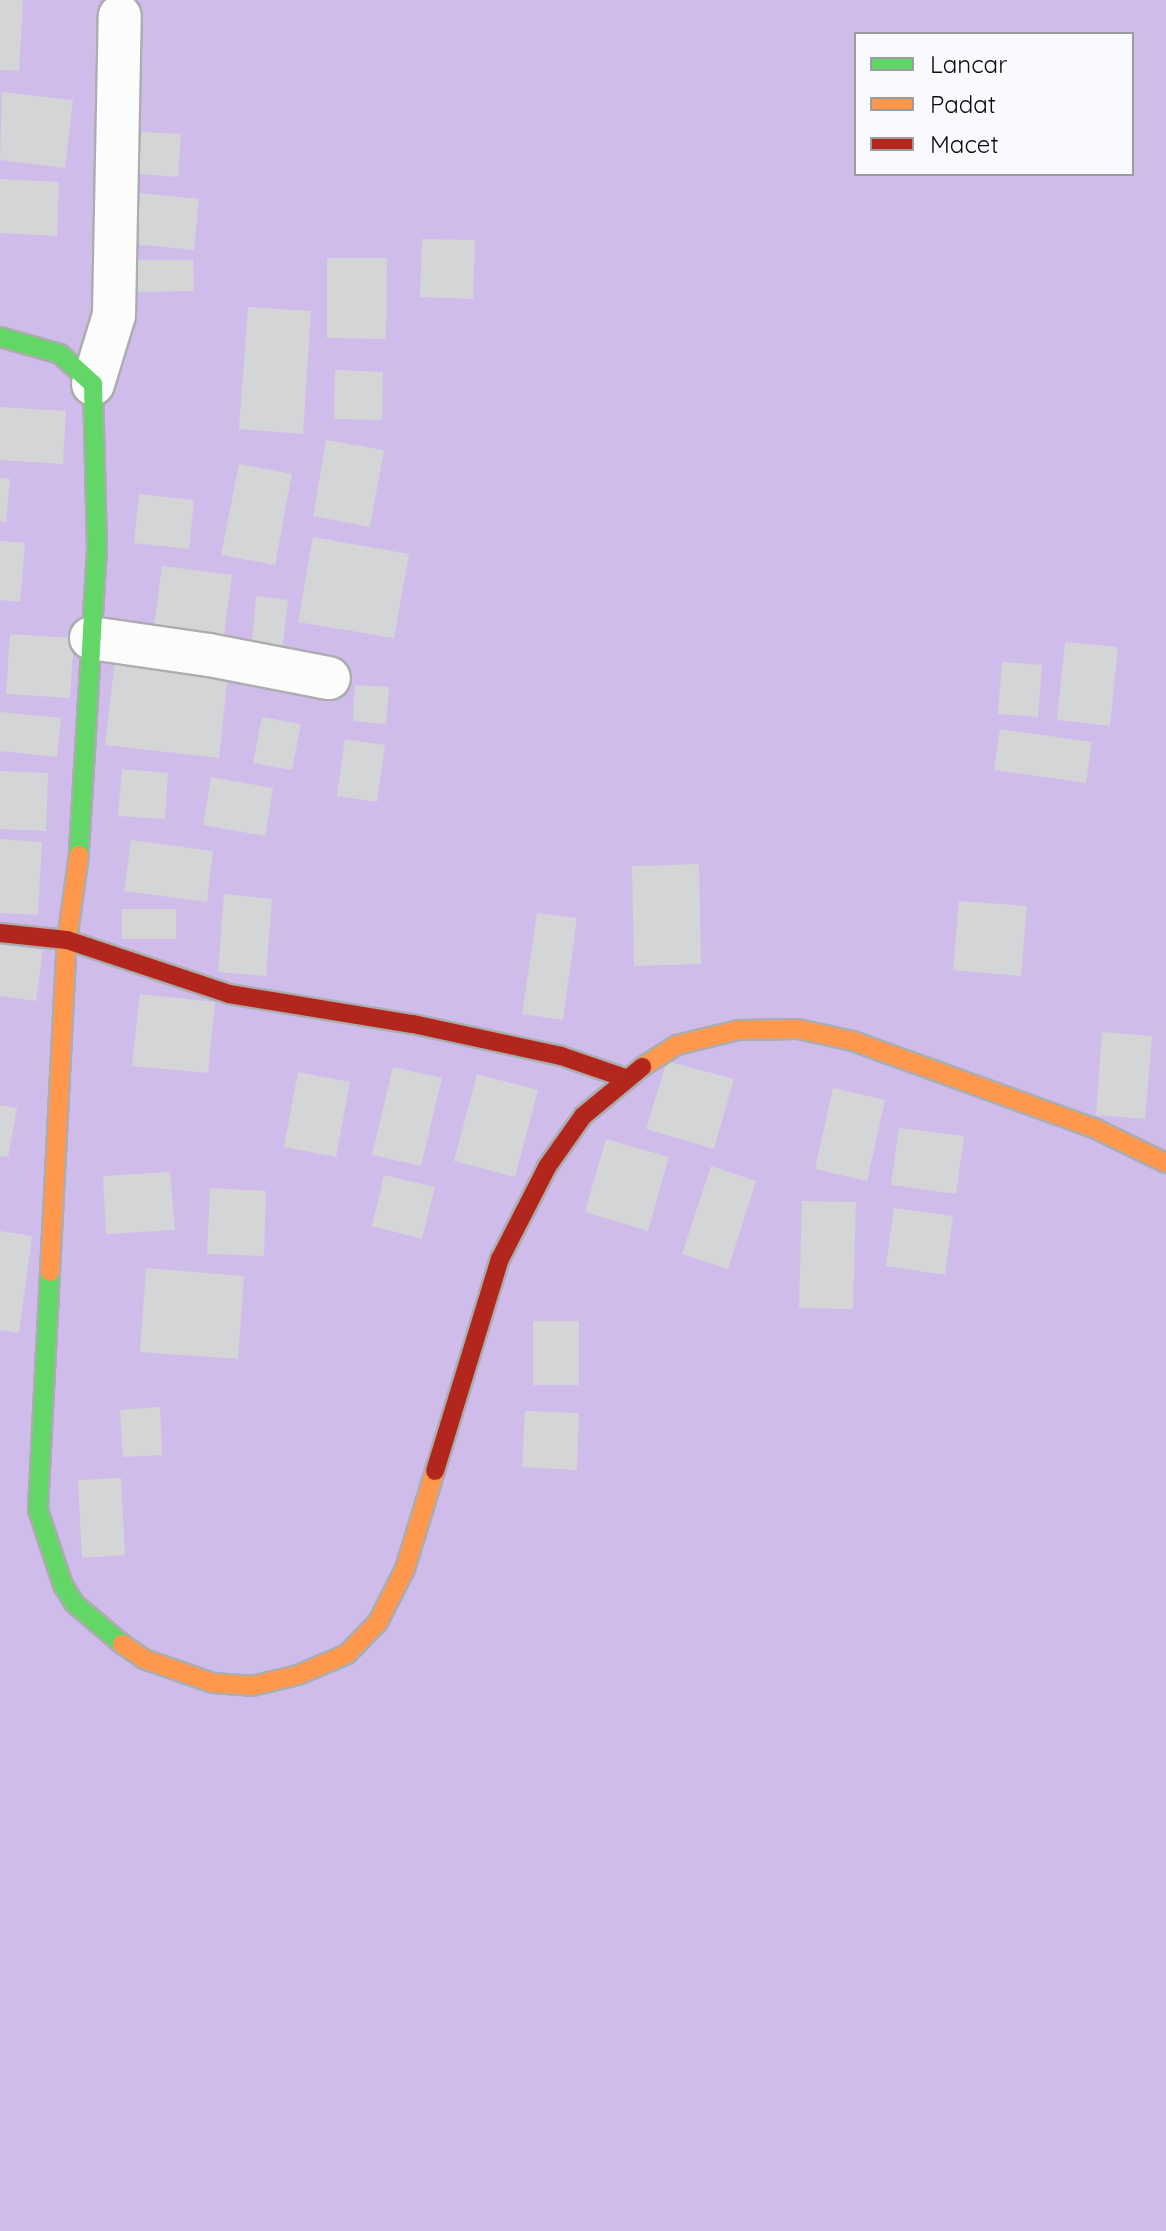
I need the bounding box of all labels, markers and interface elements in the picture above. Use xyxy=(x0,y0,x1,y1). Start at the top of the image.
legend xyxy=(854,32,1134,176)
text: Lancar xyxy=(930,49,1007,79)
text: Padat xyxy=(930,89,996,119)
text: Macet xyxy=(930,129,999,159)

